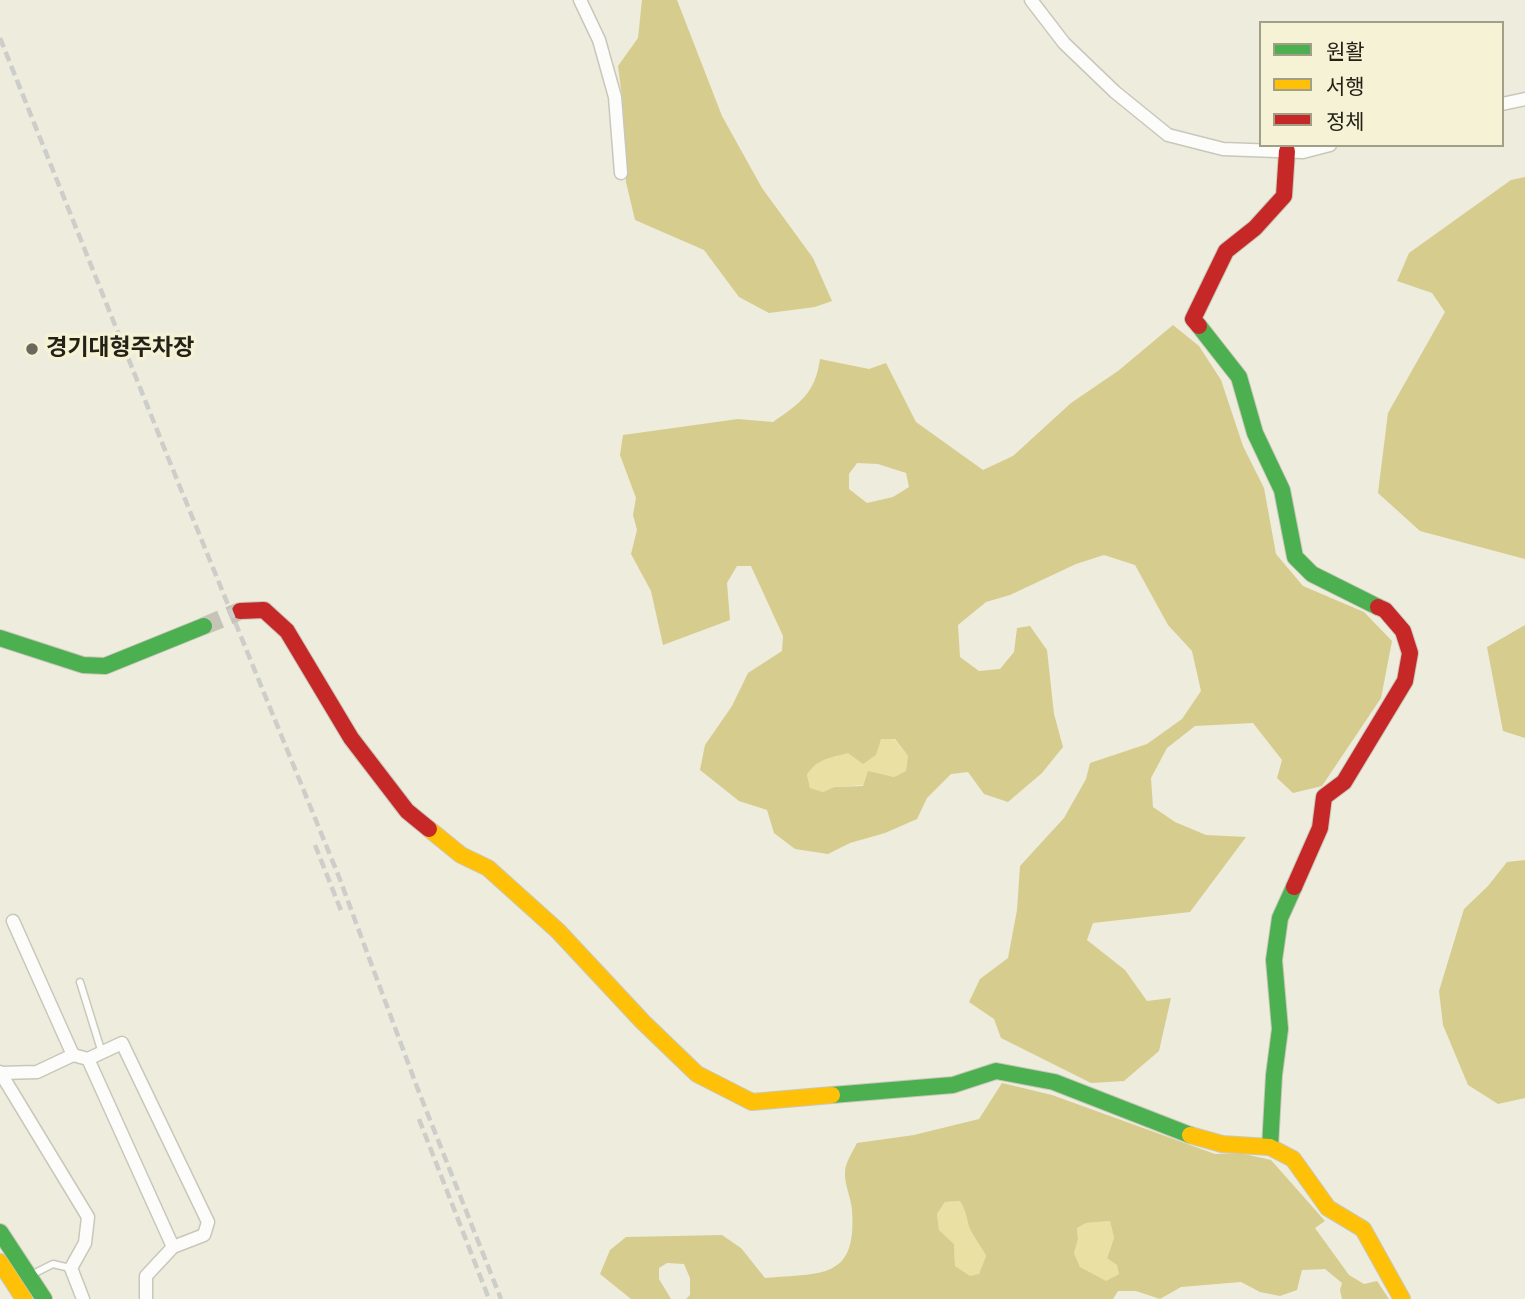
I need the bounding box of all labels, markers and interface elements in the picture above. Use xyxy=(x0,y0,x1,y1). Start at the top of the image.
legend xyxy=(1259,21,1504,147)
text: 원활 xyxy=(1326,38,1365,65)
text: 서행 xyxy=(1326,73,1365,100)
text: 정체 xyxy=(1326,108,1365,135)
place label: 경기대형주차장 xyxy=(46,335,194,363)
marker: 경기대형주차장 xyxy=(24,341,40,357)

